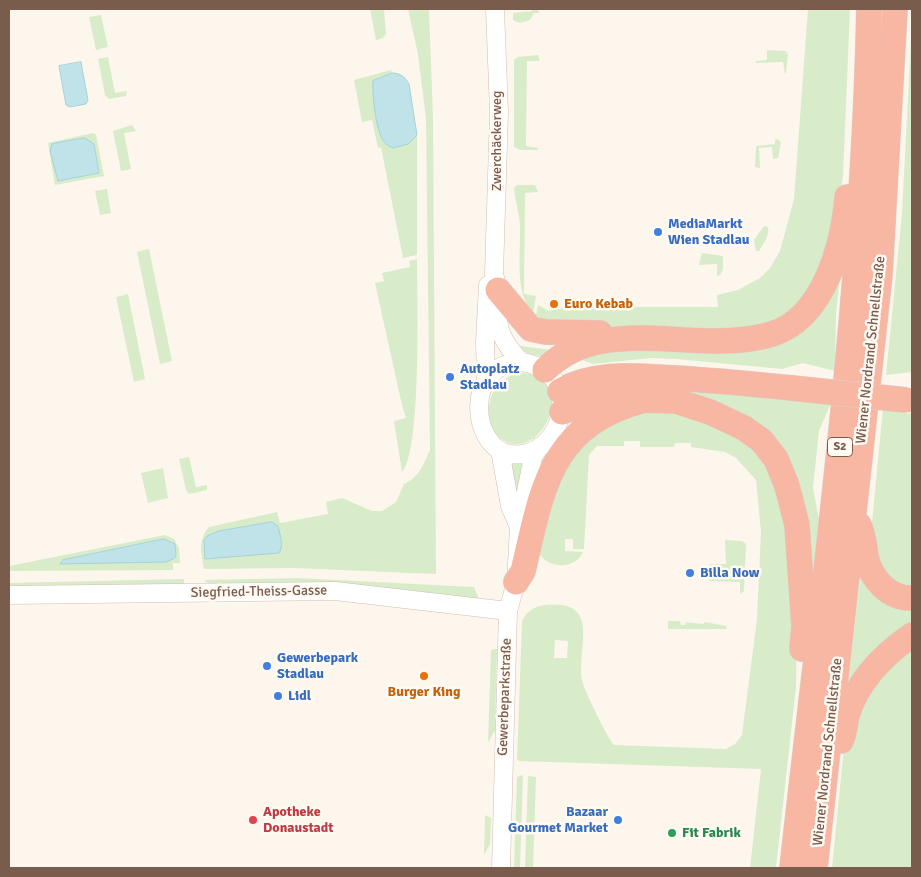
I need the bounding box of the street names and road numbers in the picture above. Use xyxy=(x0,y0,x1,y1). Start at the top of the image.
street label: Zwerchäckerweg xyxy=(489,91,505,191)
street label: Wiener Nordrand Schnellstraße xyxy=(853,255,889,445)
road number: S2 xyxy=(828,438,852,457)
street label: Siegfried-Theiss-Gasse xyxy=(191,582,327,602)
street label: Gewerbeparkstraße xyxy=(495,638,515,756)
street label: Wiener Nordrand Schnellstraße xyxy=(810,657,846,847)

